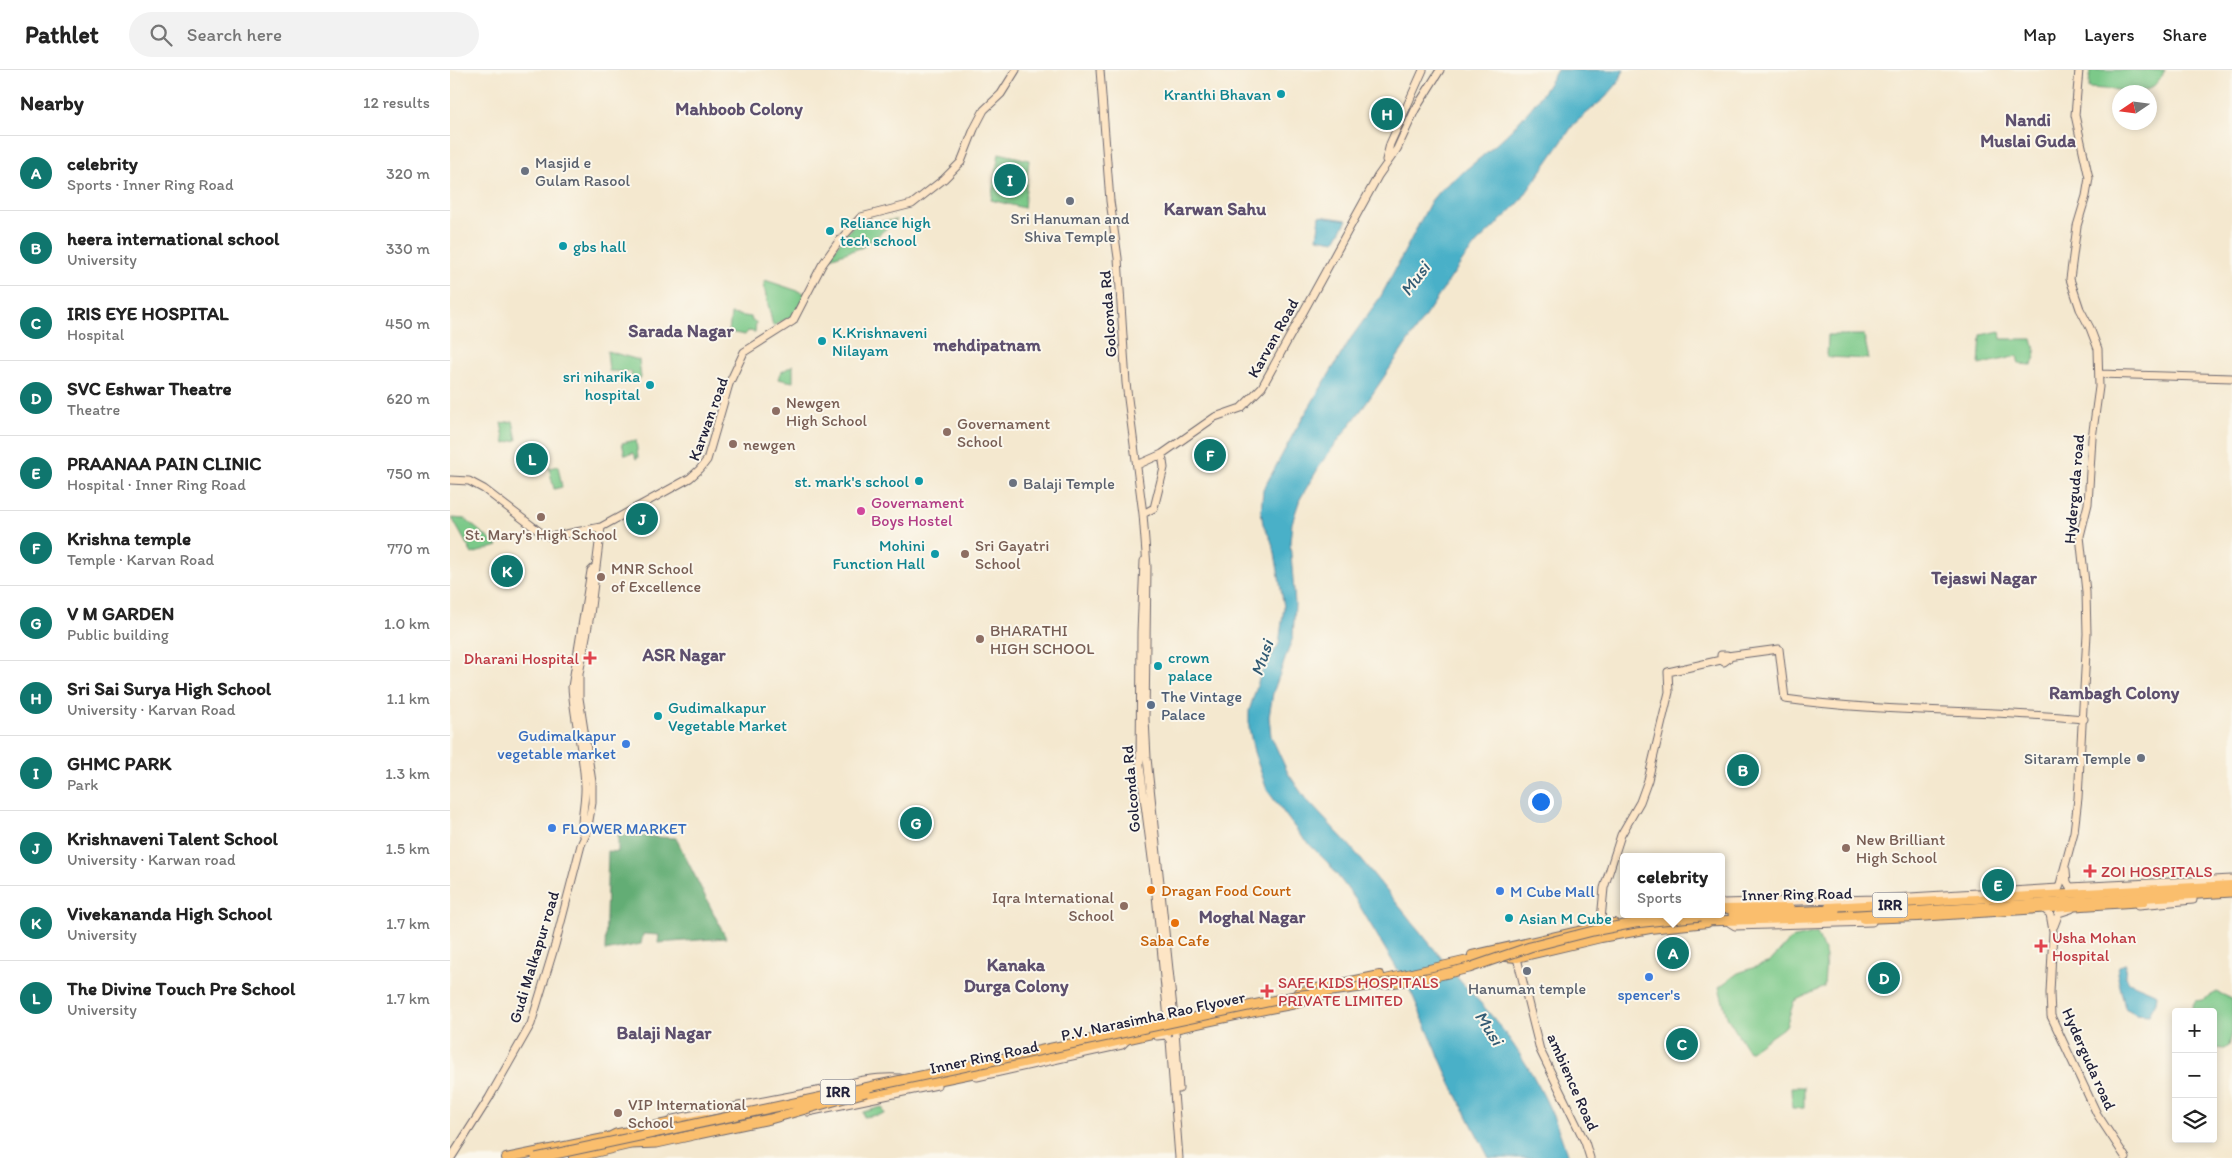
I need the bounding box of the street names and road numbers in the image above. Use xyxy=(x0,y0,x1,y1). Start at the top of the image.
street label: Golconda Rd xyxy=(1095,269,1121,358)
street label: Karvan Road xyxy=(1243,295,1303,381)
street label: Karwan road xyxy=(684,374,732,463)
street label: Hyderguda road xyxy=(2060,433,2088,545)
street label: Golconda Rd xyxy=(1118,744,1144,833)
street label: Inner Ring Road xyxy=(1741,884,1853,904)
street label: Gudi Malkapur road xyxy=(505,888,563,1025)
road number: IRR xyxy=(1872,892,1908,918)
street label: P.V. Narasimha Rao Flyover xyxy=(1059,987,1247,1045)
street label: Hyderguda road xyxy=(2058,1005,2120,1113)
street label: ambience Road xyxy=(1543,1030,1603,1134)
street label: Inner Ring Road xyxy=(928,1036,1040,1078)
road number: IRR xyxy=(820,1080,856,1104)

